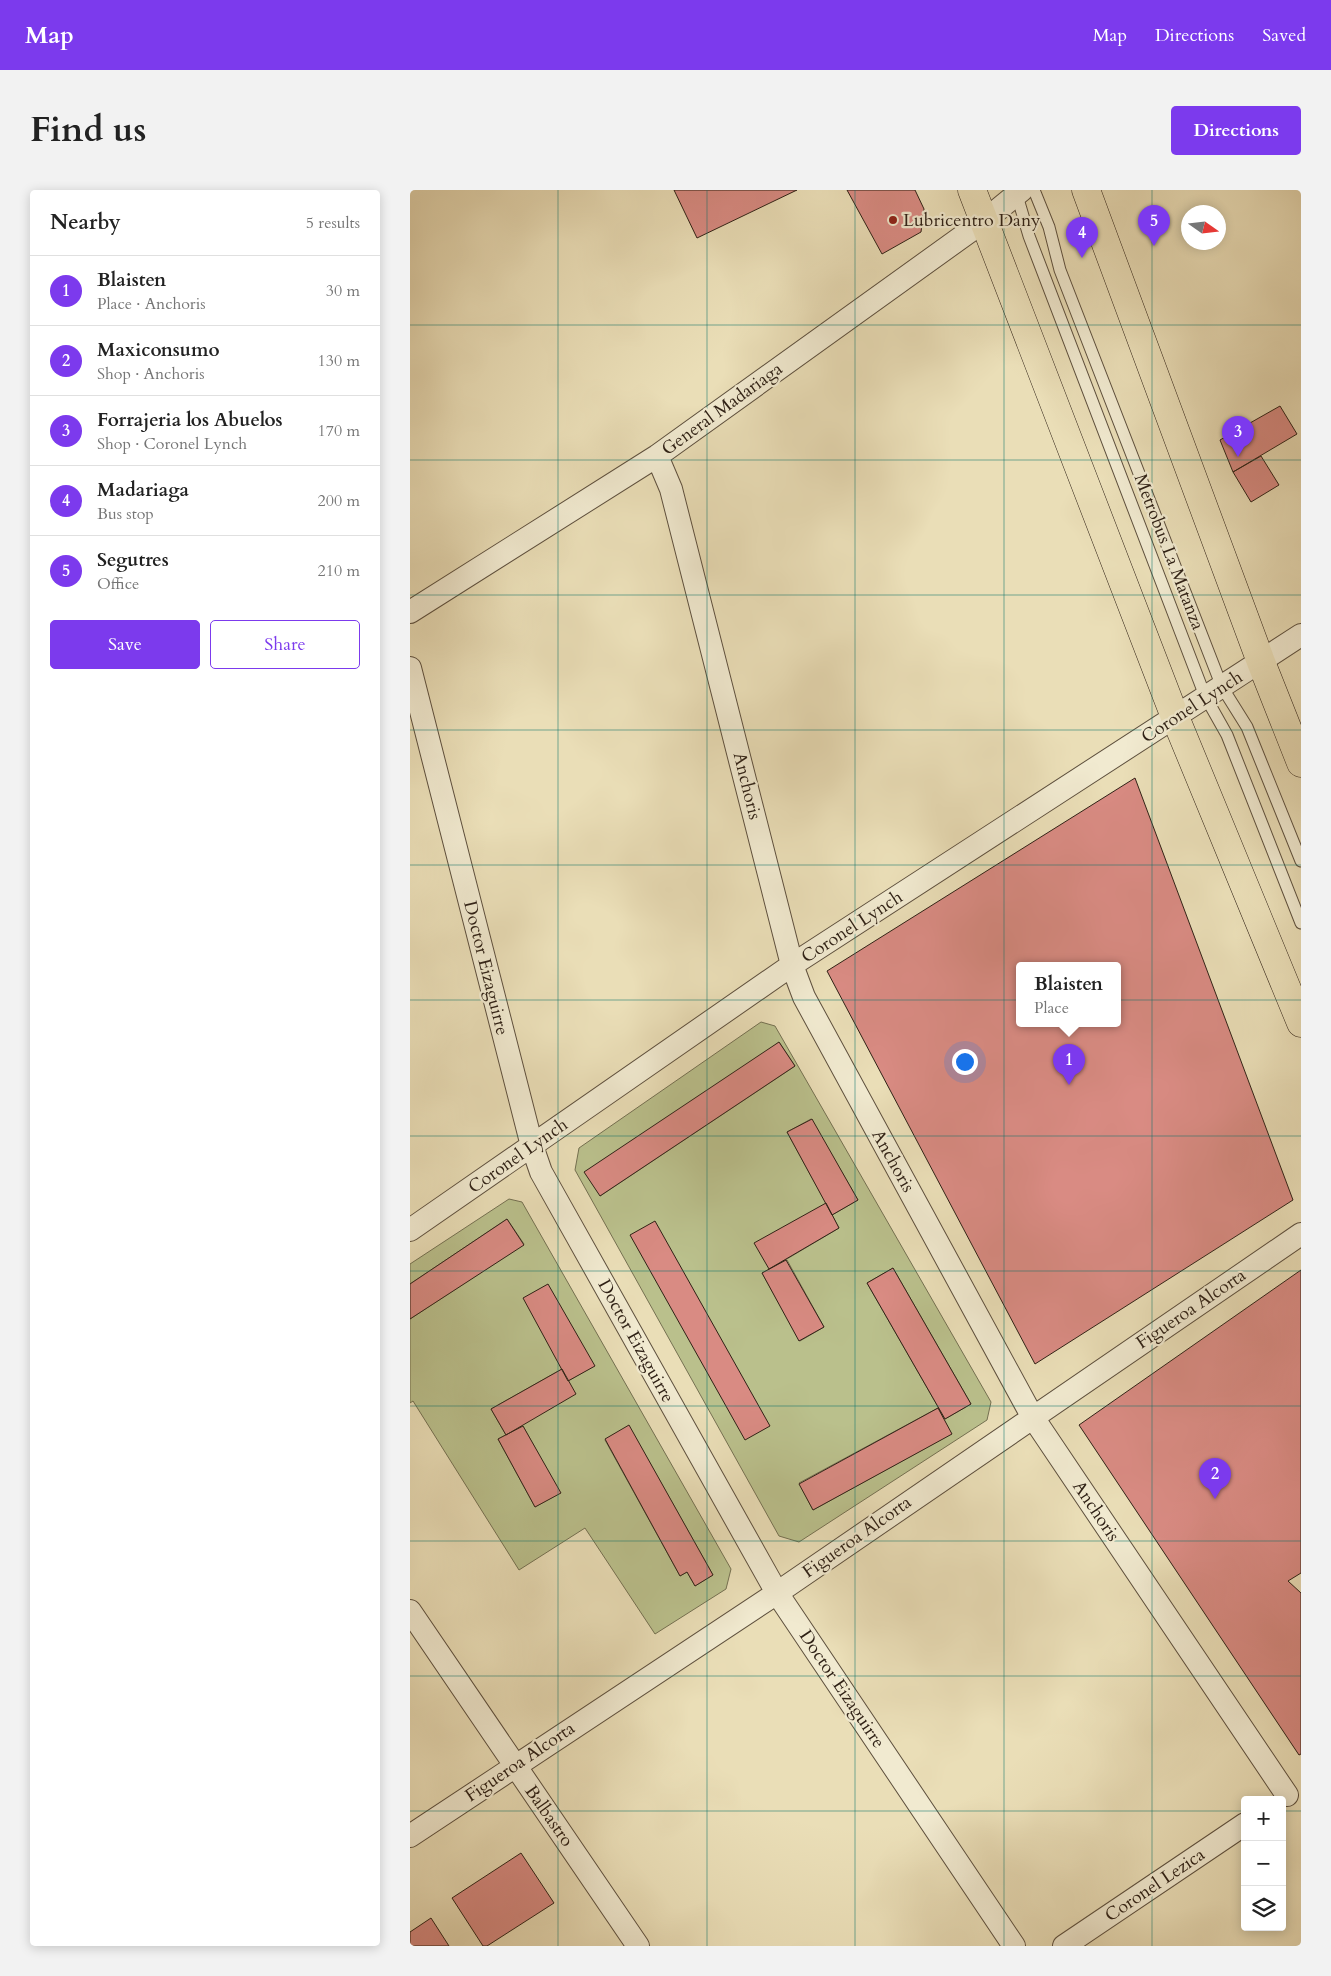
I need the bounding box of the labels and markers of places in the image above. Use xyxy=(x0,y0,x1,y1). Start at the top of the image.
pin: 5 xyxy=(1138,205,1170,246)
place label: Lubricentro Dany xyxy=(903,208,1041,233)
marker: Lubricentro Dany xyxy=(887,214,899,226)
pin: 4 xyxy=(1066,217,1098,258)
pin: 3 xyxy=(1222,416,1254,457)
pin: 1 xyxy=(1053,1044,1085,1085)
pin: 2 xyxy=(1199,1458,1231,1499)

